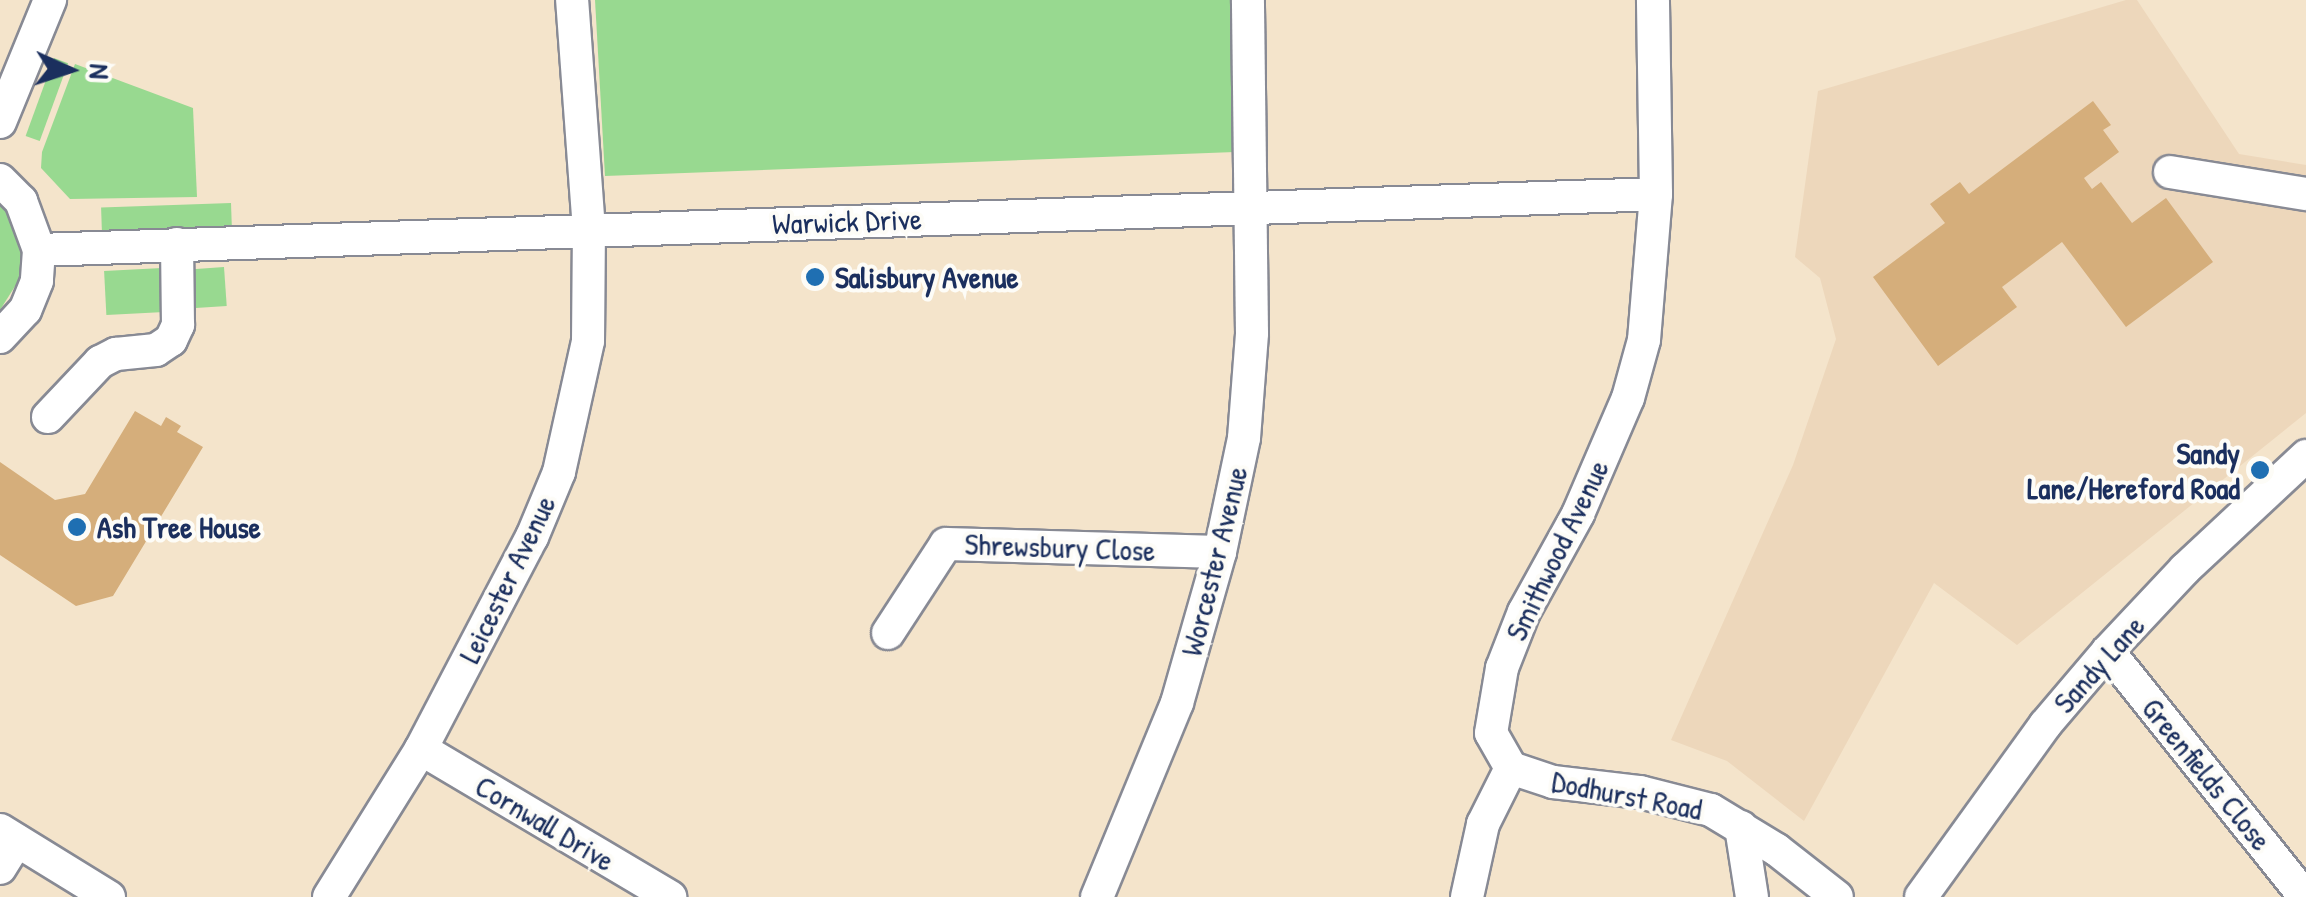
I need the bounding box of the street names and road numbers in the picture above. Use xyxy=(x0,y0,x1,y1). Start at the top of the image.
street label: Warwick Drive xyxy=(771,200,923,242)
street label: Smithwood Avenue xyxy=(1498,454,1616,646)
street label: Worcester Avenue xyxy=(1173,463,1255,659)
street label: Leicester Avenue xyxy=(451,489,563,669)
street label: Shrewsbury Close xyxy=(964,526,1156,568)
street label: Sandy Lane xyxy=(2046,608,2152,720)
street label: Greenfields Close xyxy=(2135,691,2279,857)
street label: Dodhurst Road xyxy=(1549,763,1705,827)
street label: Cornwall Drive xyxy=(469,768,621,878)

